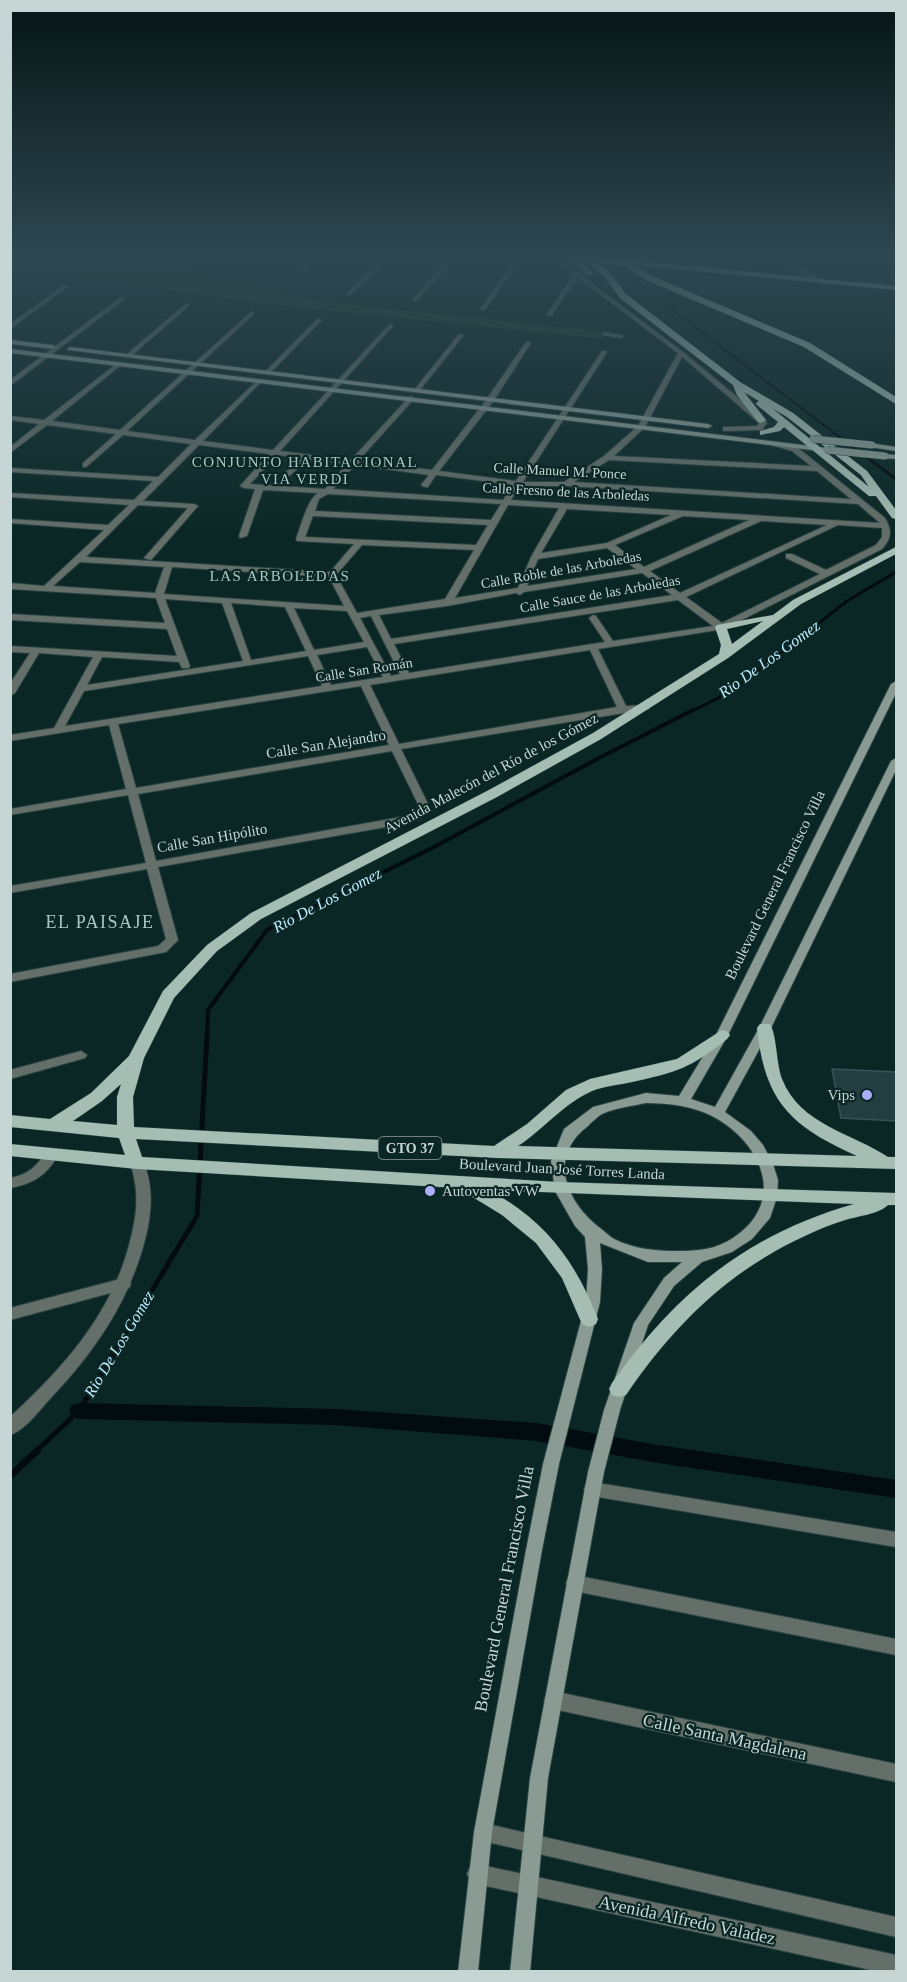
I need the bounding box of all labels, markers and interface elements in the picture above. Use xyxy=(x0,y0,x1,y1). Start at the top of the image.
district label: CONJUNTO HABITACIONAL VIA VERDI xyxy=(192,454,418,487)
street label: Calle Manuel M. Ponce xyxy=(493,460,627,482)
street label: Calle Fresno de las Arboledas xyxy=(482,480,650,504)
street label: Calle Roble de las Arboledas xyxy=(480,549,642,591)
district label: LAS ARBOLEDAS xyxy=(210,568,350,584)
street label: Calle Sauce de las Arboledas xyxy=(519,573,681,615)
water label: Rio De Los Gomez xyxy=(714,616,823,702)
street label: Calle San Román xyxy=(314,655,414,685)
street label: Avenida Malecón del Río de los Gómez xyxy=(381,710,601,836)
street label: Calle San Alejandro xyxy=(265,727,387,761)
street label: Boulevard General Francisco Villa xyxy=(722,788,828,982)
street label: Calle San Hipólito xyxy=(156,820,268,856)
water label: Rio De Los Gomez xyxy=(269,864,385,936)
district label: EL PAISAJE xyxy=(45,912,155,932)
place label: Vips xyxy=(828,1087,855,1103)
marker: Vips xyxy=(860,1088,874,1102)
road number: GTO 37 xyxy=(378,1137,442,1159)
street label: Boulevard Juan José Torres Landa xyxy=(459,1156,666,1182)
place label: Autoventas VW xyxy=(442,1183,540,1199)
marker: Autoventas VW xyxy=(423,1184,437,1198)
water label: Rio De Los Gomez xyxy=(80,1287,158,1401)
street label: Boulevard General Francisco Villa xyxy=(470,1464,538,1714)
street label: Calle Santa Magdalena xyxy=(641,1710,809,1764)
street label: Avenida Alfredo Valadez xyxy=(597,1891,777,1949)

